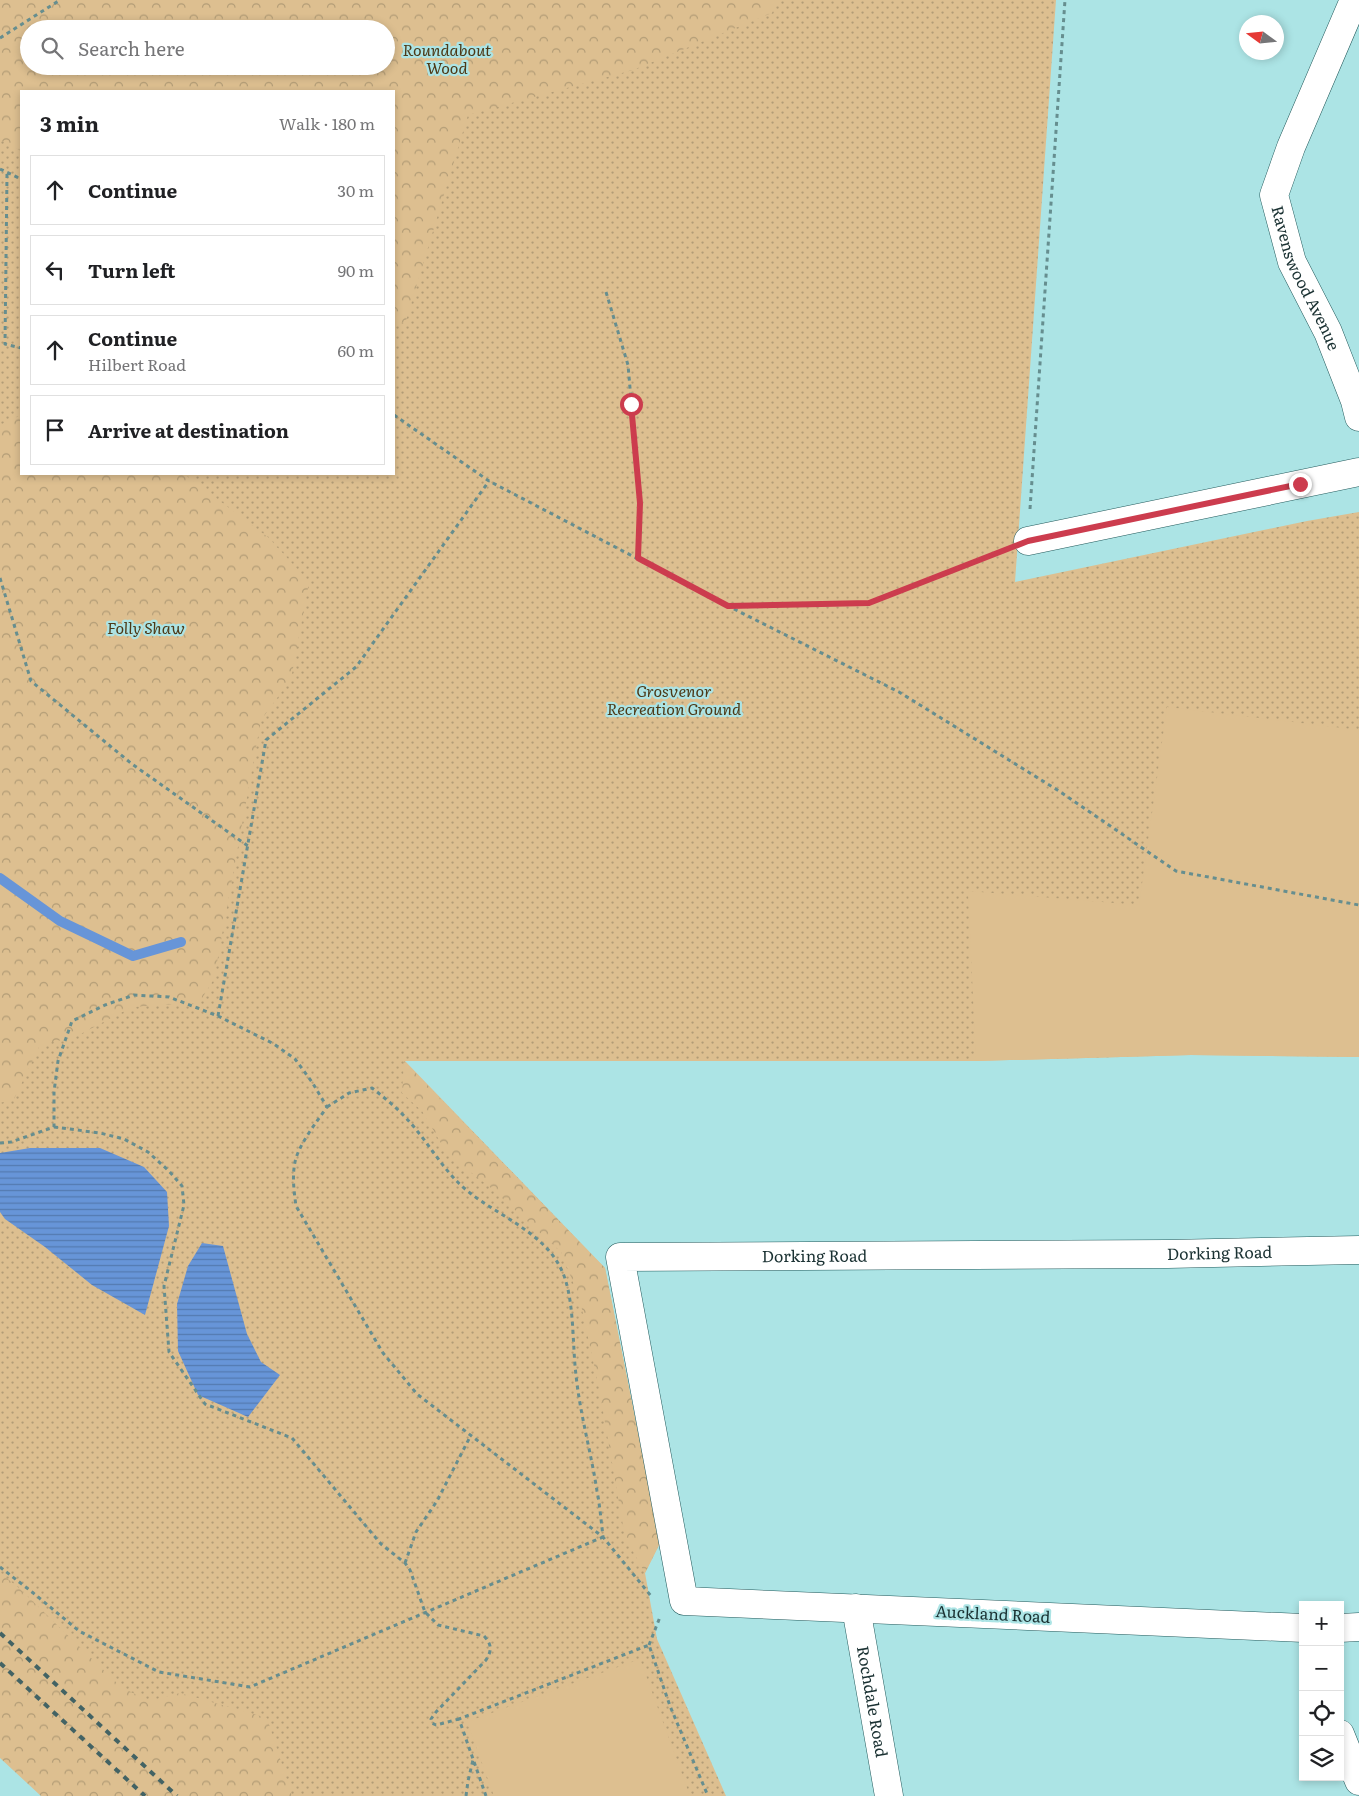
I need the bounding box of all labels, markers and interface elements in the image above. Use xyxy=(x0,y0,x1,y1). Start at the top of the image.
north arrow xyxy=(1239,15,1284,60)
search box xyxy=(20,20,395,75)
icon: search xyxy=(38,34,66,62)
text: Search here xyxy=(78,34,185,62)
park label: Roundabout Wood xyxy=(403,37,492,79)
text: 3 min xyxy=(40,107,99,138)
text: Walk · 180 m xyxy=(279,111,375,135)
icon: ahead xyxy=(41,176,69,204)
text: Continue xyxy=(88,176,177,204)
text: 30 m xyxy=(337,178,374,202)
street label: Ravenswood Avenue xyxy=(1266,202,1347,354)
icon: left xyxy=(41,256,69,284)
text: Turn left xyxy=(88,256,175,284)
text: 90 m xyxy=(338,258,374,282)
text: Continue xyxy=(88,324,177,352)
icon: ahead xyxy=(41,336,69,364)
text: 60 m xyxy=(337,338,374,362)
text: Hilbert Road xyxy=(88,352,186,376)
route start xyxy=(620,393,643,416)
icon: arrive xyxy=(41,416,69,444)
text: Arrive at destination xyxy=(88,416,289,444)
route end xyxy=(1289,473,1312,496)
park label: Folly Shaw xyxy=(107,615,185,639)
park label: Grosvenor Recreation Ground xyxy=(607,678,742,720)
street label: Dorking Road xyxy=(1167,1239,1273,1265)
street label: Dorking Road xyxy=(762,1243,867,1267)
street label: Auckland Road xyxy=(935,1598,1051,1628)
map controls xyxy=(1299,1601,1344,1781)
button: + xyxy=(1299,1601,1344,1646)
street label: Rochdale Road xyxy=(852,1644,895,1759)
button: − xyxy=(1299,1646,1344,1691)
button: locate xyxy=(1299,1691,1344,1736)
button: layers xyxy=(1299,1736,1344,1781)

